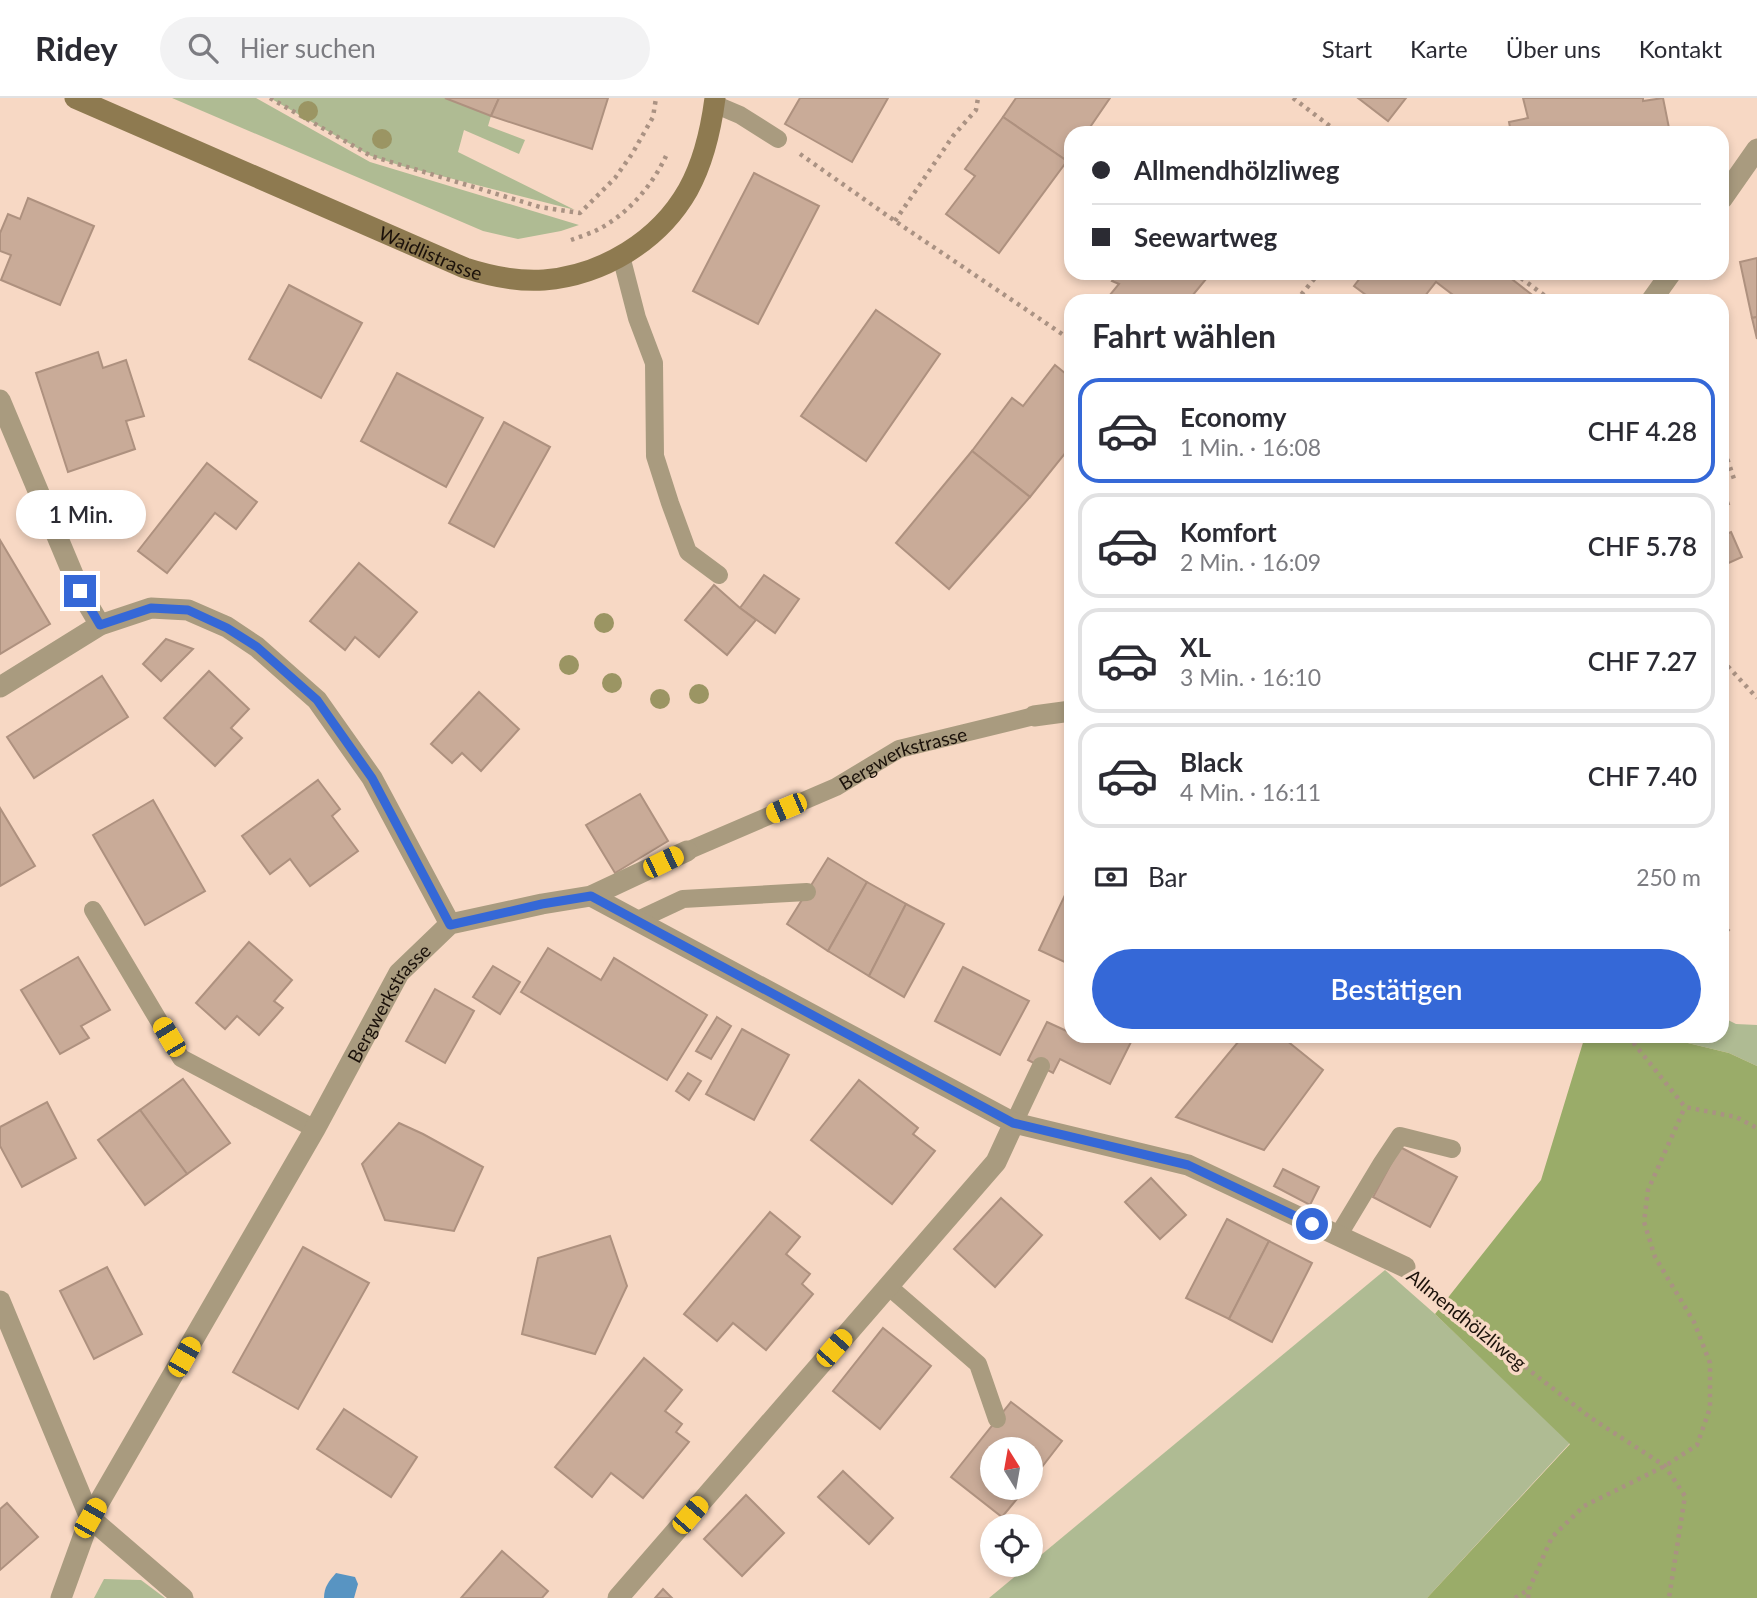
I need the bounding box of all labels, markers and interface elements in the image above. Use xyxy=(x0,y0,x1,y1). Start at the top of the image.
search box xyxy=(160,17,650,80)
text: Ridey xyxy=(35,28,118,68)
icon: search xyxy=(184,29,222,67)
text: Hier suchen xyxy=(240,32,376,64)
text: Start xyxy=(1322,34,1372,63)
text: Karte xyxy=(1410,34,1468,63)
text: Über uns xyxy=(1506,34,1601,63)
text: Kontakt xyxy=(1639,34,1722,63)
text: Allmendhölzliweg xyxy=(1134,154,1339,186)
street label: Waidlistrasse xyxy=(376,221,485,284)
text: Seewartweg xyxy=(1134,221,1277,253)
text: Fahrt wählen xyxy=(1092,316,1276,355)
icon: car xyxy=(1096,399,1159,462)
text: Economy xyxy=(1180,401,1286,433)
text: CHF 4.28 xyxy=(1588,415,1697,447)
text: 1 Min. · 16:08 xyxy=(1180,433,1321,461)
callout: 1 Min. xyxy=(15,490,145,538)
text: 1 Min. xyxy=(49,500,113,528)
icon: car xyxy=(1096,514,1159,577)
text: Komfort xyxy=(1180,516,1277,548)
text: CHF 5.78 xyxy=(1588,530,1697,562)
text: 2 Min. · 16:09 xyxy=(1180,548,1321,576)
route end xyxy=(64,575,96,607)
icon: car xyxy=(1096,629,1159,692)
text: XL xyxy=(1180,631,1211,663)
text: CHF 7.27 xyxy=(1588,645,1697,677)
text: 3 Min. · 16:10 xyxy=(1180,663,1321,691)
street label: Bergwerkstrasse xyxy=(834,721,969,794)
icon: car xyxy=(1096,744,1159,807)
text: Black xyxy=(1180,746,1243,778)
text: CHF 7.40 xyxy=(1588,760,1697,792)
text: 4 Min. · 16:11 xyxy=(1180,778,1321,806)
car xyxy=(763,790,810,826)
car xyxy=(640,843,687,881)
icon: cash xyxy=(1092,858,1130,896)
text: Bar xyxy=(1148,861,1187,893)
text: 250 m xyxy=(1636,863,1701,891)
street label: Bergwerkstrasse xyxy=(342,938,435,1066)
button: Bestätigen xyxy=(1092,949,1701,1029)
car xyxy=(150,1014,189,1060)
route start xyxy=(1296,1208,1328,1240)
street label: Allmendhölzliweg xyxy=(1403,1264,1531,1374)
car xyxy=(813,1325,856,1371)
car xyxy=(165,1334,204,1380)
north arrow xyxy=(980,1437,1043,1500)
map controls xyxy=(980,1437,1043,1577)
car xyxy=(669,1492,712,1538)
car xyxy=(71,1495,110,1541)
button: locate xyxy=(980,1514,1043,1577)

